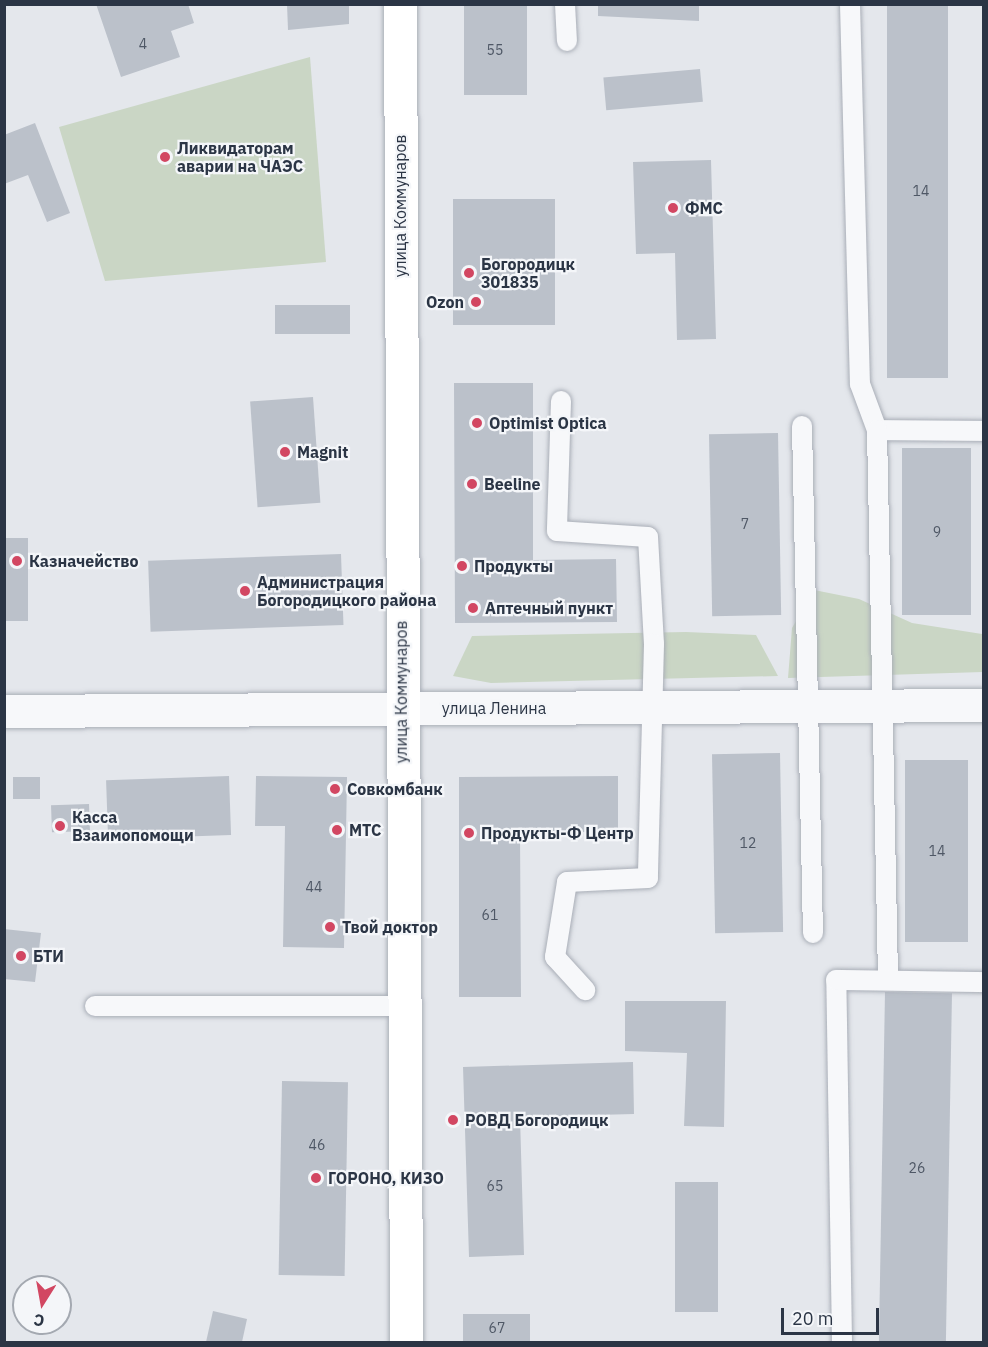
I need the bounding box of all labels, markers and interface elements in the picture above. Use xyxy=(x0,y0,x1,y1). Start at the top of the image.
house number: 4 xyxy=(139,36,147,52)
house number: 55 xyxy=(487,42,503,58)
street label: улица Коммунаров xyxy=(390,135,410,277)
place label: Ликвидаторам аварии на ЧАЭС xyxy=(177,138,303,176)
marker: Ликвидаторам аварии на ЧАЭС xyxy=(158,150,172,164)
house number: 14 xyxy=(913,183,929,199)
place label: ФМС xyxy=(685,198,723,218)
marker: ФМС xyxy=(666,201,680,215)
place label: Богородицк 301835 xyxy=(481,254,575,292)
marker: Богородицк 301835 xyxy=(462,266,476,280)
place label: Ozon xyxy=(426,292,464,312)
marker: Ozon xyxy=(469,295,483,309)
place label: Optimist Optica xyxy=(489,413,607,433)
marker: Optimist Optica xyxy=(470,416,484,430)
place label: Magnit xyxy=(297,442,348,462)
marker: Magnit xyxy=(278,445,292,459)
place label: Beeline xyxy=(484,474,541,494)
marker: Beeline xyxy=(465,477,479,491)
house number: 7 xyxy=(741,516,749,532)
house number: 9 xyxy=(933,524,941,540)
place label: Казначейство xyxy=(29,551,139,571)
marker: Казначейство xyxy=(10,554,24,568)
place label: Продукты xyxy=(474,556,553,576)
marker: Продукты xyxy=(455,559,469,573)
place label: Администрация Богородицкого района xyxy=(257,572,436,610)
marker: Администрация Богородицкого района xyxy=(238,584,252,598)
place label: Аптечный пункт xyxy=(485,598,613,618)
marker: Аптечный пункт xyxy=(466,601,480,615)
street label: улица Коммунаров xyxy=(391,621,411,763)
street label: улица Ленина xyxy=(442,698,546,718)
place label: Совкомбанк xyxy=(347,779,443,799)
marker: Совкомбанк xyxy=(328,782,342,796)
place label: Касса Взаимопомощи xyxy=(72,807,194,845)
marker: Касса Взаимопомощи xyxy=(53,819,67,833)
place label: МТС xyxy=(349,820,381,840)
marker: МТС xyxy=(330,823,344,837)
place label: Продукты-Ф Центр xyxy=(481,823,634,843)
marker: Продукты-Ф Центр xyxy=(462,826,476,840)
house number: 12 xyxy=(740,835,756,851)
house number: 14 xyxy=(929,843,945,859)
house number: 44 xyxy=(306,879,322,895)
house number: 61 xyxy=(482,907,498,923)
place label: Твой доктор xyxy=(342,917,438,937)
marker: Твой доктор xyxy=(323,920,337,934)
place label: БТИ xyxy=(33,946,64,966)
marker: БТИ xyxy=(14,949,28,963)
place label: РОВД Богородицк xyxy=(465,1110,608,1130)
marker: РОВД Богородицк xyxy=(446,1113,460,1127)
house number: 46 xyxy=(309,1137,325,1153)
house number: 26 xyxy=(909,1160,925,1176)
place label: ГОРОНО, КИЗО xyxy=(328,1168,444,1188)
marker: ГОРОНО, КИЗО xyxy=(309,1171,323,1185)
house number: 65 xyxy=(487,1178,503,1194)
north arrow xyxy=(12,1275,72,1335)
scale bar xyxy=(784,1296,882,1334)
text: 20 m xyxy=(792,1307,834,1330)
text: С xyxy=(32,1310,46,1332)
house number: 67 xyxy=(489,1320,505,1336)

